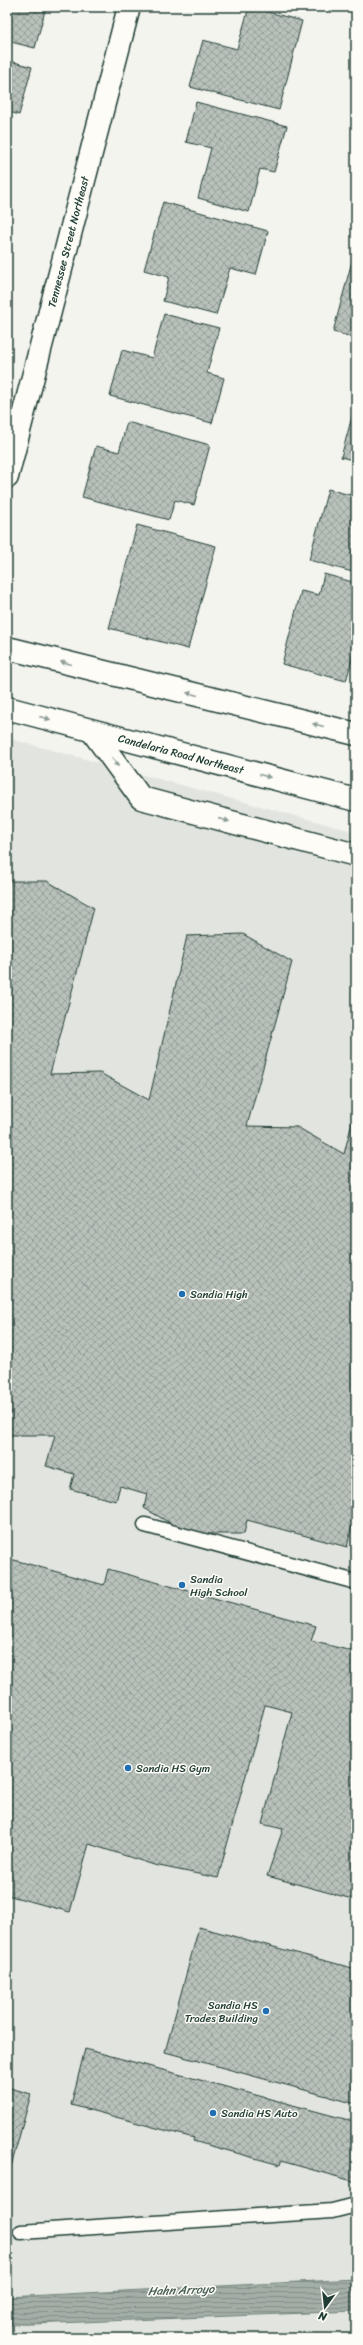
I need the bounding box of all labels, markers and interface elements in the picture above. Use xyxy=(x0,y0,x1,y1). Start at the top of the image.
street label: Tennessee Street Northeast xyxy=(42,174,95,310)
one-way arrow xyxy=(60,659,72,665)
one-way arrow xyxy=(186,691,198,697)
one-way arrow xyxy=(39,715,51,721)
one-way arrow xyxy=(312,722,324,728)
street label: Candelaria Road Northeast xyxy=(116,729,246,780)
one-way arrow xyxy=(111,757,119,768)
one-way arrow xyxy=(259,773,271,779)
one-way arrow xyxy=(219,817,231,823)
place label: Sandia High xyxy=(190,1285,248,1304)
marker: Sandia High xyxy=(177,1289,187,1299)
place label: Sandia High School xyxy=(190,1570,248,1602)
marker: Sandia High School xyxy=(177,1580,187,1590)
place label: Sandia HS Gym xyxy=(136,1759,211,1778)
marker: Sandia HS Gym xyxy=(123,1763,133,1773)
place label: Sandia HS Trades Building xyxy=(185,1996,258,2028)
marker: Sandia HS Trades Building xyxy=(261,2006,271,2016)
place label: Sandia HS Auto xyxy=(221,2104,298,2123)
marker: Sandia HS Auto xyxy=(208,2108,218,2118)
water label: Hahn Arroyo xyxy=(147,2278,216,2302)
north arrow xyxy=(305,2287,345,2327)
text: N xyxy=(316,2306,330,2327)

